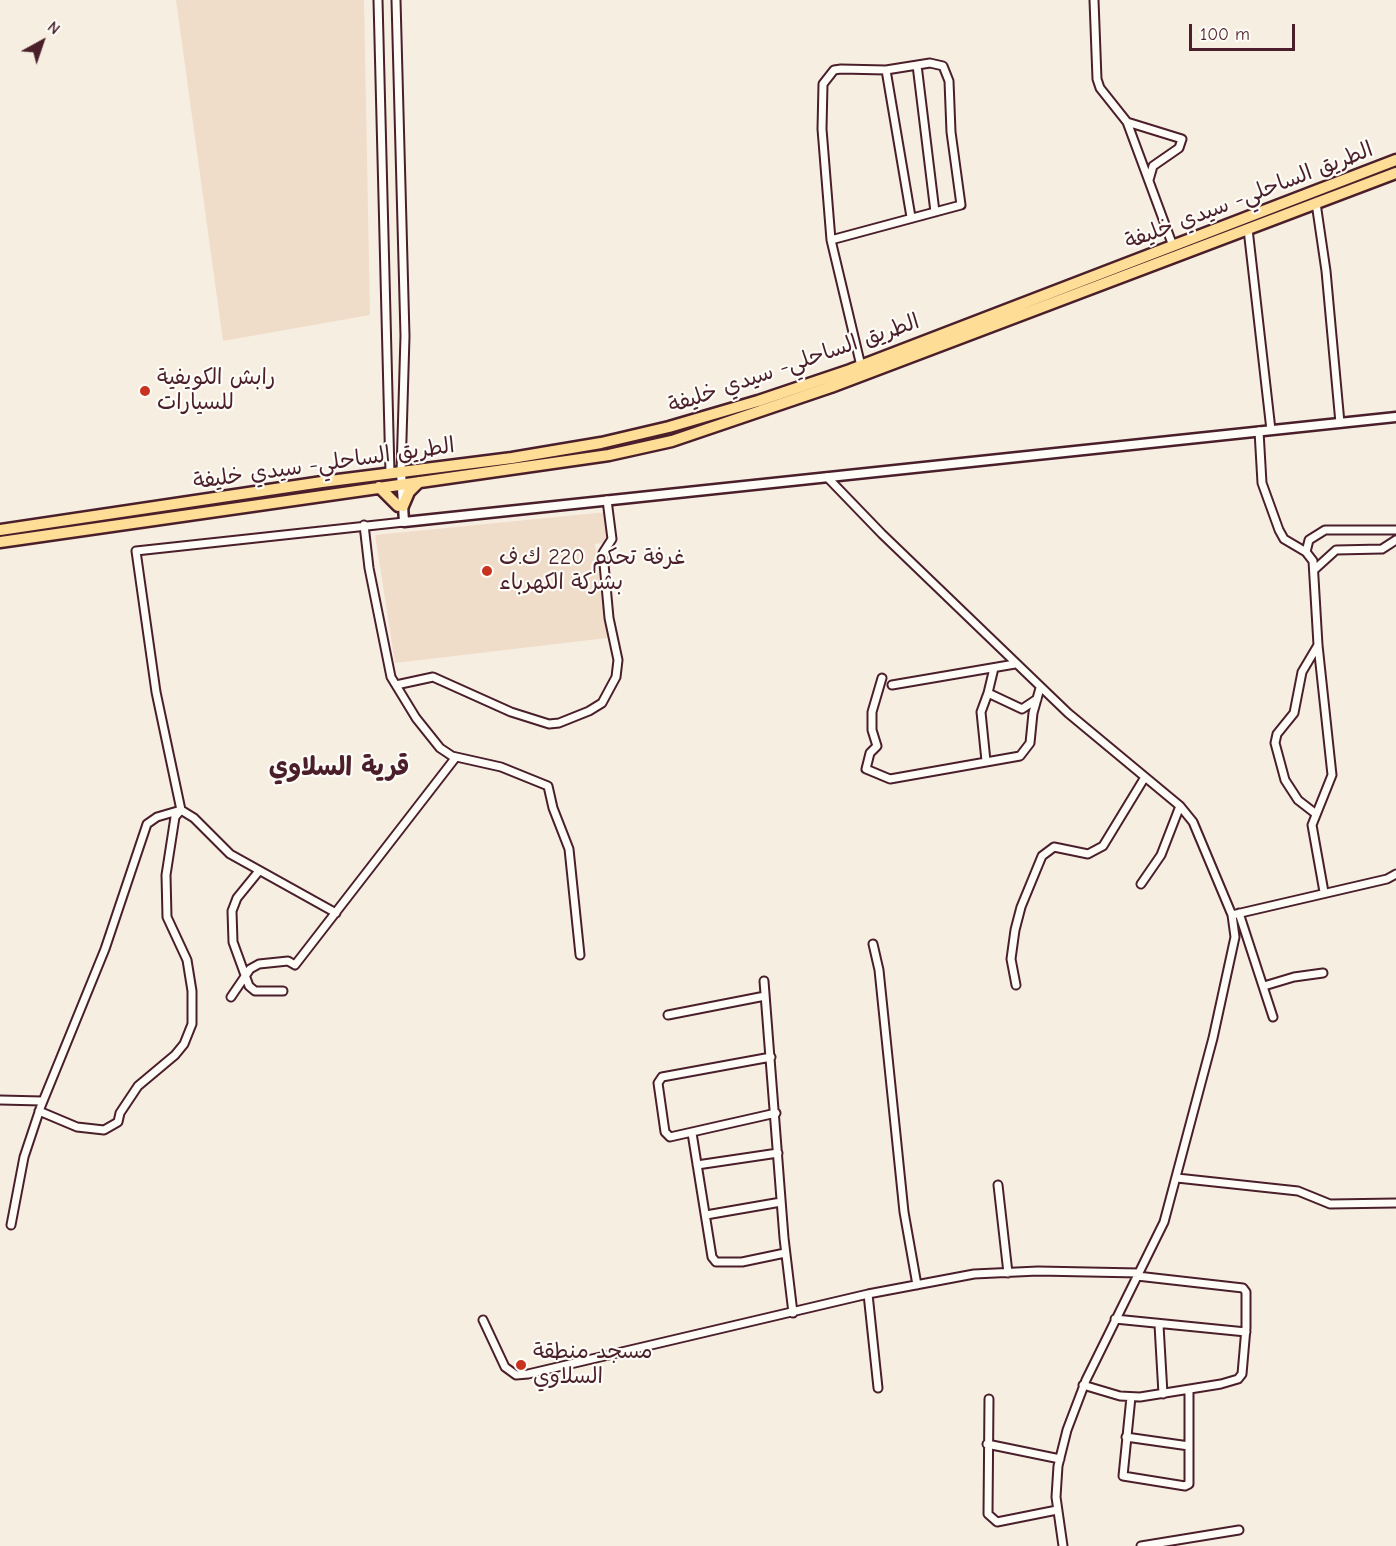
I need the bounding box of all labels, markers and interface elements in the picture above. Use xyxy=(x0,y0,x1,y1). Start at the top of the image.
north arrow xyxy=(12,12,72,72)
scale bar xyxy=(1192,12,1298,50)
text: N xyxy=(44,18,63,38)
text: 100 m xyxy=(1200,24,1250,45)
street label: الطريق الساحلي- سيدي خليفة xyxy=(1121,136,1377,256)
street label: الطريق الساحلي- سيدي خليفة xyxy=(665,309,923,419)
place label: رابش الكويفية للسيارات xyxy=(157,365,275,416)
marker: رابش الكويفية للسيارات xyxy=(138,384,152,398)
street label: الطريق الساحلي- سيدي خليفة xyxy=(192,433,456,495)
place label: غرفة تحكم 220 ك.ف بشركة الكهرباء xyxy=(499,545,685,596)
marker: غرفة تحكم 220 ك.ف بشركة الكهرباء xyxy=(480,564,494,578)
district label: قرية السلاوي xyxy=(269,752,409,784)
place label: مسجد منطقة السلاوي xyxy=(533,1339,653,1390)
marker: مسجد منطقة السلاوي xyxy=(514,1358,528,1372)

